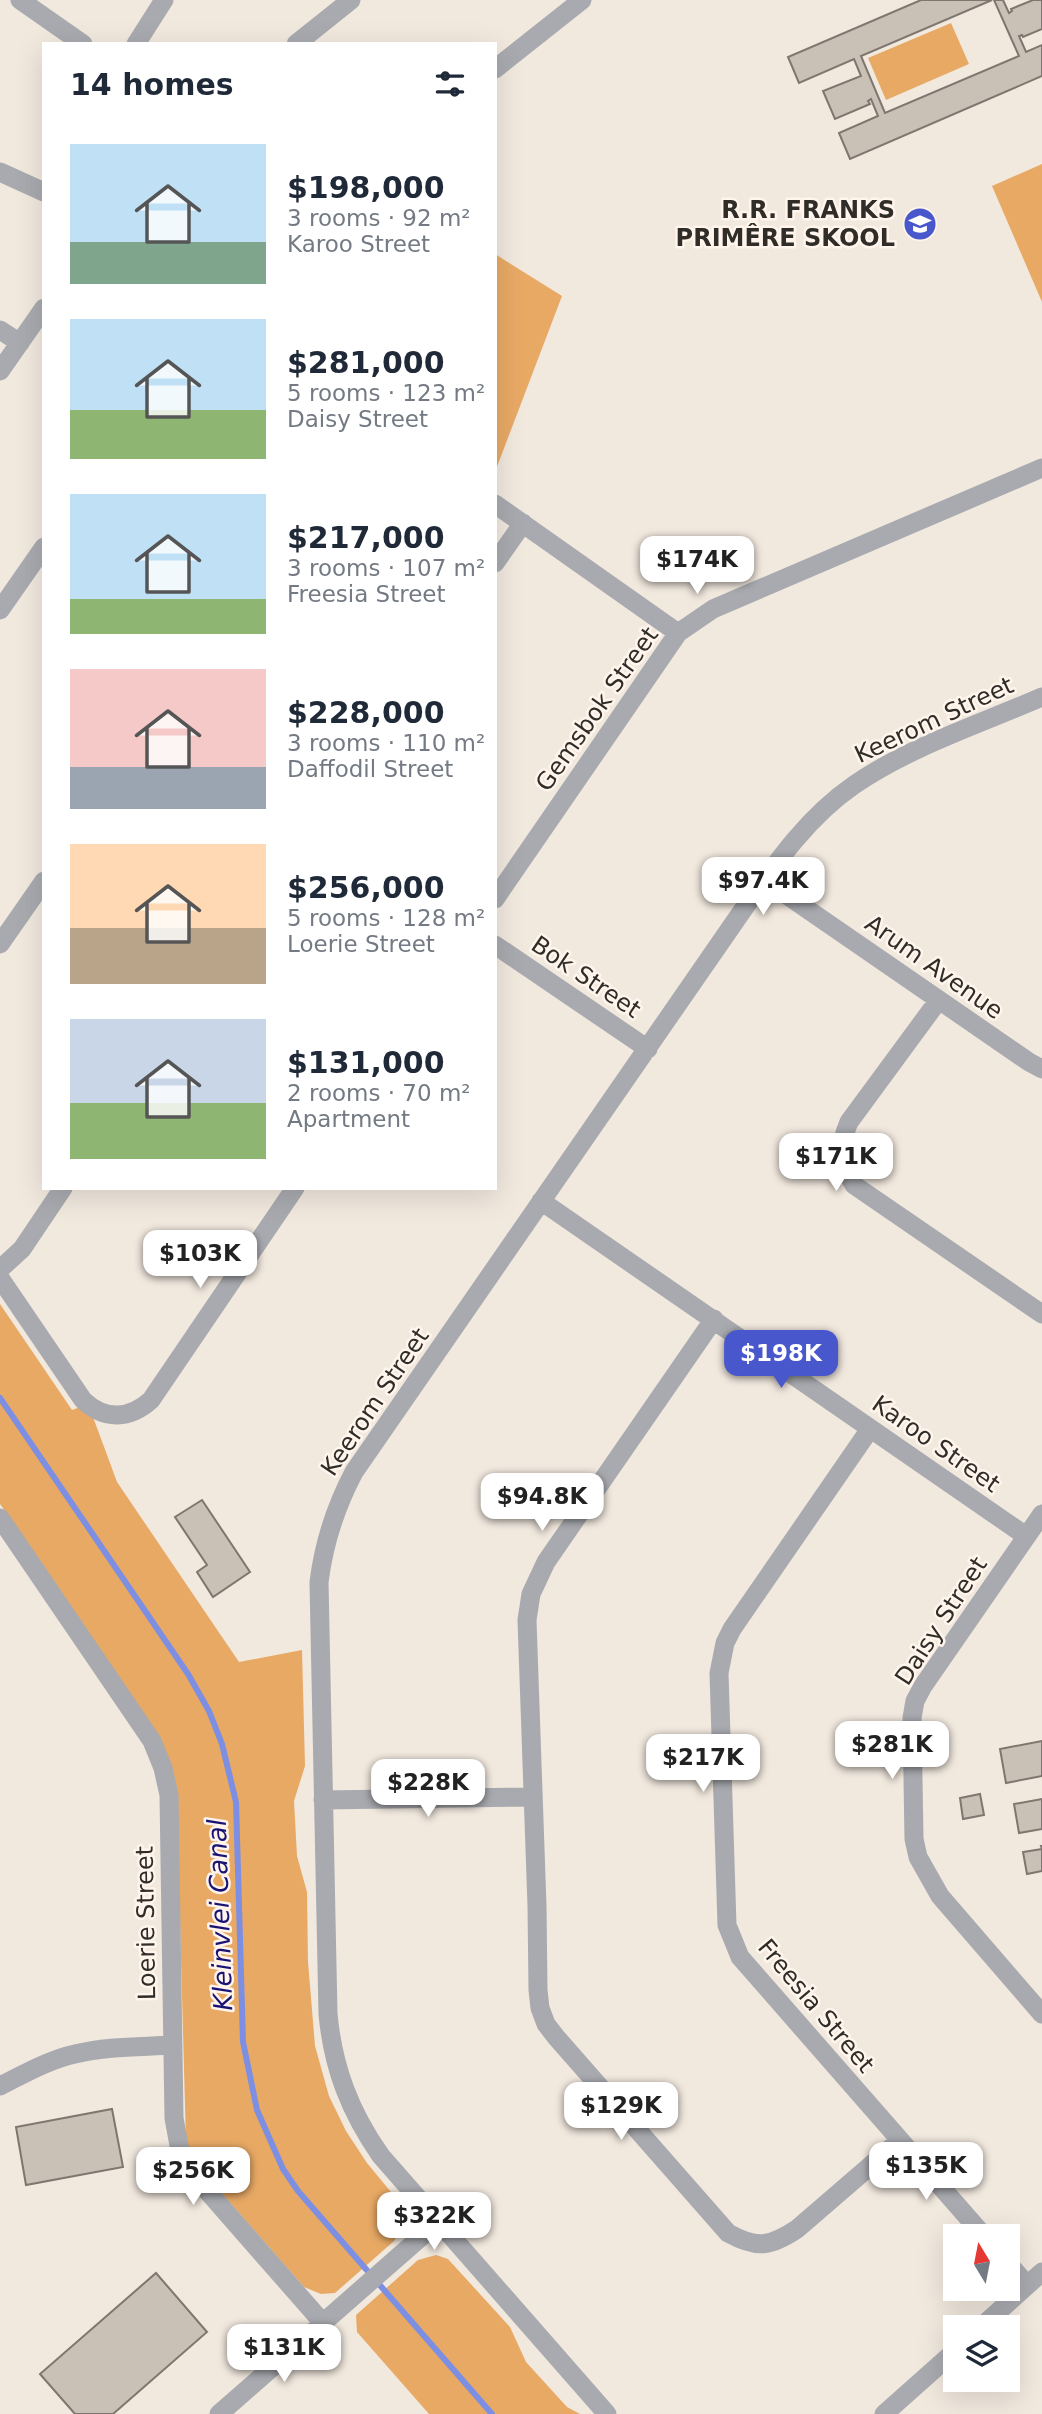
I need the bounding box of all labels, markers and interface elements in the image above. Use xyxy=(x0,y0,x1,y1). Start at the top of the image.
icon: filters xyxy=(431,65,469,103)
text: 14 homes xyxy=(70,67,234,102)
text: $198,000 xyxy=(287,170,445,205)
icon: home xyxy=(126,172,210,256)
place label: R.R. FRANKS PRIMÊRE SKOOL xyxy=(676,196,895,252)
text: 3 rooms · 92 m² xyxy=(287,205,471,231)
school or university icon: R.R. FRANKS PRIMÊRE SKOOL xyxy=(901,205,939,243)
text: Karoo Street xyxy=(287,231,430,257)
text: $281,000 xyxy=(287,345,445,380)
icon: home xyxy=(126,347,210,431)
text: 5 rooms · 123 m² xyxy=(287,380,485,406)
text: Daisy Street xyxy=(287,406,428,432)
text: $217,000 xyxy=(287,520,445,555)
icon: home xyxy=(126,522,210,606)
pin: $174K xyxy=(648,536,746,596)
text: $174K xyxy=(656,546,738,572)
text: 3 rooms · 107 m² xyxy=(287,555,485,581)
text: Freesia Street xyxy=(287,581,445,607)
street label: Gemsbok Street xyxy=(530,622,664,796)
street label: Keerom Street xyxy=(850,671,1018,769)
text: $228,000 xyxy=(287,695,445,730)
icon: home xyxy=(126,697,210,781)
text: 3 rooms · 110 m² xyxy=(287,730,485,756)
text: Daffodil Street xyxy=(287,756,453,782)
pin: $97.4K xyxy=(706,858,820,917)
text: $97.4K xyxy=(718,867,808,893)
text: $256,000 xyxy=(287,870,445,905)
icon: home xyxy=(126,872,210,956)
text: 5 rooms · 128 m² xyxy=(287,905,485,931)
street label: Arum Avenue xyxy=(860,909,1008,1025)
street label: Bok Street xyxy=(526,930,646,1024)
text: Loerie Street xyxy=(287,931,435,957)
text: $131,000 xyxy=(287,1045,445,1080)
icon: home xyxy=(126,1047,210,1131)
text: 2 rooms · 70 m² xyxy=(287,1080,471,1106)
text: Apartment xyxy=(287,1106,410,1132)
pin: $171K xyxy=(787,1134,885,1193)
text: $171K xyxy=(795,1143,877,1169)
pin: $103K xyxy=(151,1230,249,1290)
text: $103K xyxy=(159,1240,241,1266)
street label: Keerom Street xyxy=(315,1323,435,1481)
pin: $198K xyxy=(732,1330,830,1390)
text: $198K xyxy=(740,1340,822,1366)
street label: Karoo Street xyxy=(867,1390,1005,1498)
pin: $94.8K xyxy=(485,1474,599,1533)
text: $94.8K xyxy=(497,1483,587,1509)
street label: Daisy Street xyxy=(889,1552,993,1690)
pin: $281K xyxy=(843,1722,941,1781)
text: $281K xyxy=(851,1731,933,1757)
pin: $217K xyxy=(654,1734,752,1794)
text: $217K xyxy=(662,1744,744,1770)
pin: $228K xyxy=(379,1759,477,1819)
text: $228K xyxy=(387,1769,469,1795)
water label: Kleinvlei Canal xyxy=(202,1818,238,2011)
street label: Loerie Street xyxy=(131,1846,161,2000)
street label: Freesia Street xyxy=(752,1934,880,2078)
pin: $129K xyxy=(572,2082,670,2142)
text: $129K xyxy=(580,2092,662,2118)
pin: $135K xyxy=(877,2142,975,2202)
pin: $256K xyxy=(144,2148,242,2207)
text: $135K xyxy=(885,2152,967,2178)
text: $256K xyxy=(152,2157,234,2183)
pin: $322K xyxy=(385,2192,483,2252)
text: $322K xyxy=(393,2202,475,2228)
north arrow xyxy=(943,2224,1020,2301)
map controls xyxy=(943,2224,1020,2392)
button: layers xyxy=(943,2315,1020,2392)
pin: $131K xyxy=(235,2324,333,2384)
text: $131K xyxy=(243,2334,325,2360)

